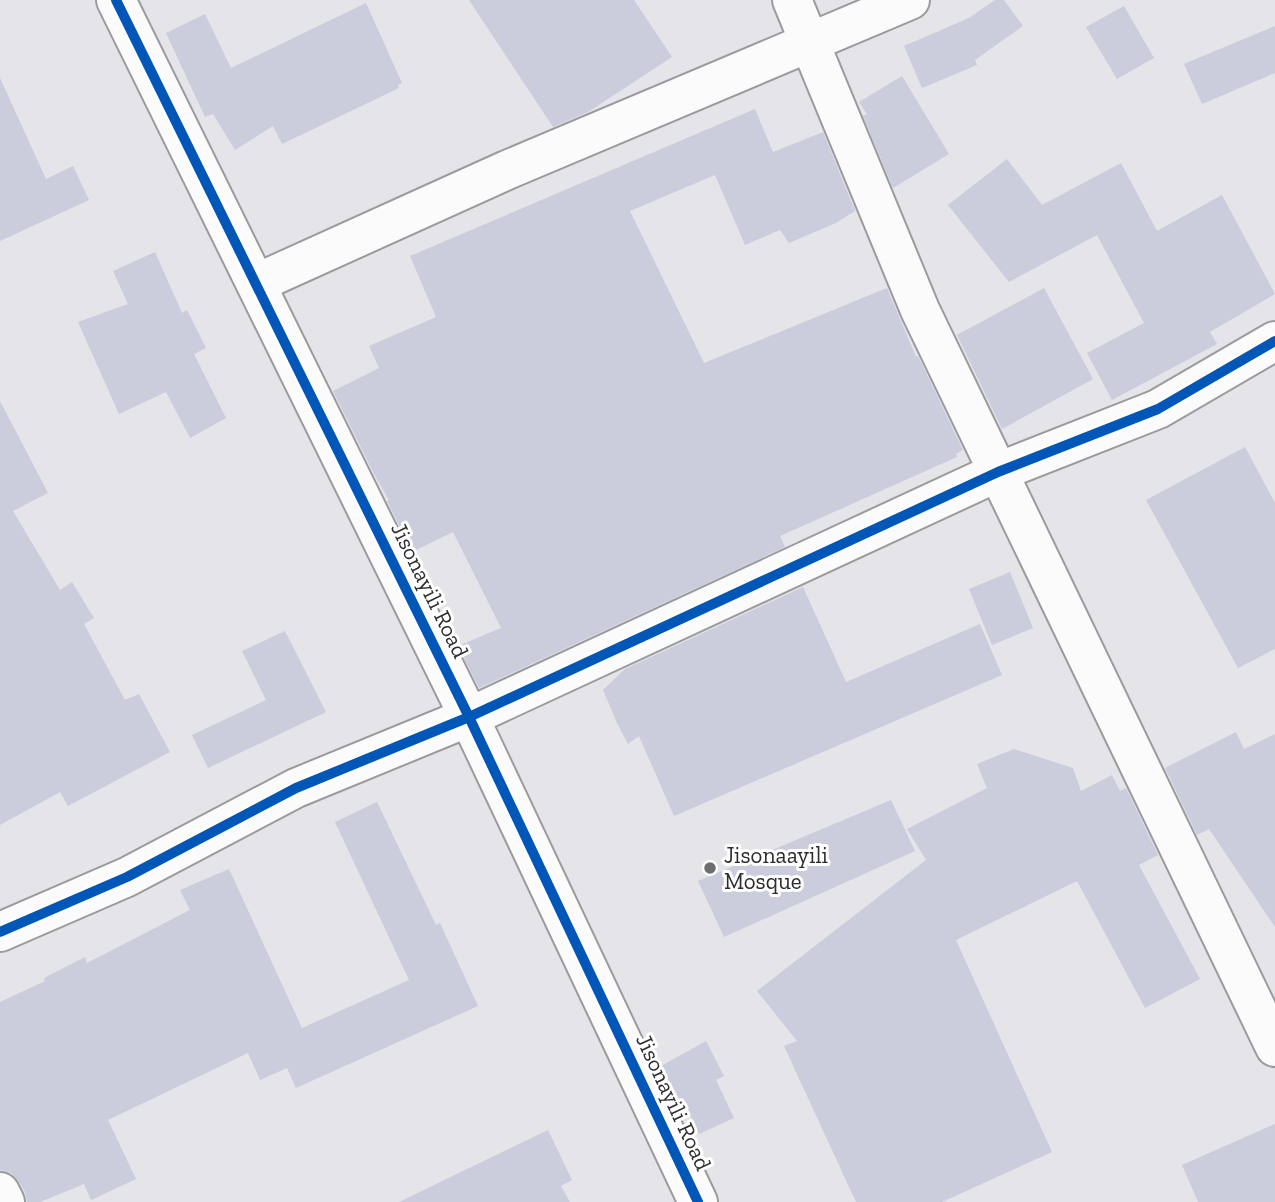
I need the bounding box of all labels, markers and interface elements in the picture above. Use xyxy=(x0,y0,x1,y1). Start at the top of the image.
street label: Jisonayili Road xyxy=(385,518,475,663)
place label: Jisonaayili Mosque xyxy=(724,841,828,895)
marker: Jisonaayili Mosque xyxy=(702,860,718,876)
street label: Jisonayili Road xyxy=(630,1029,718,1175)

